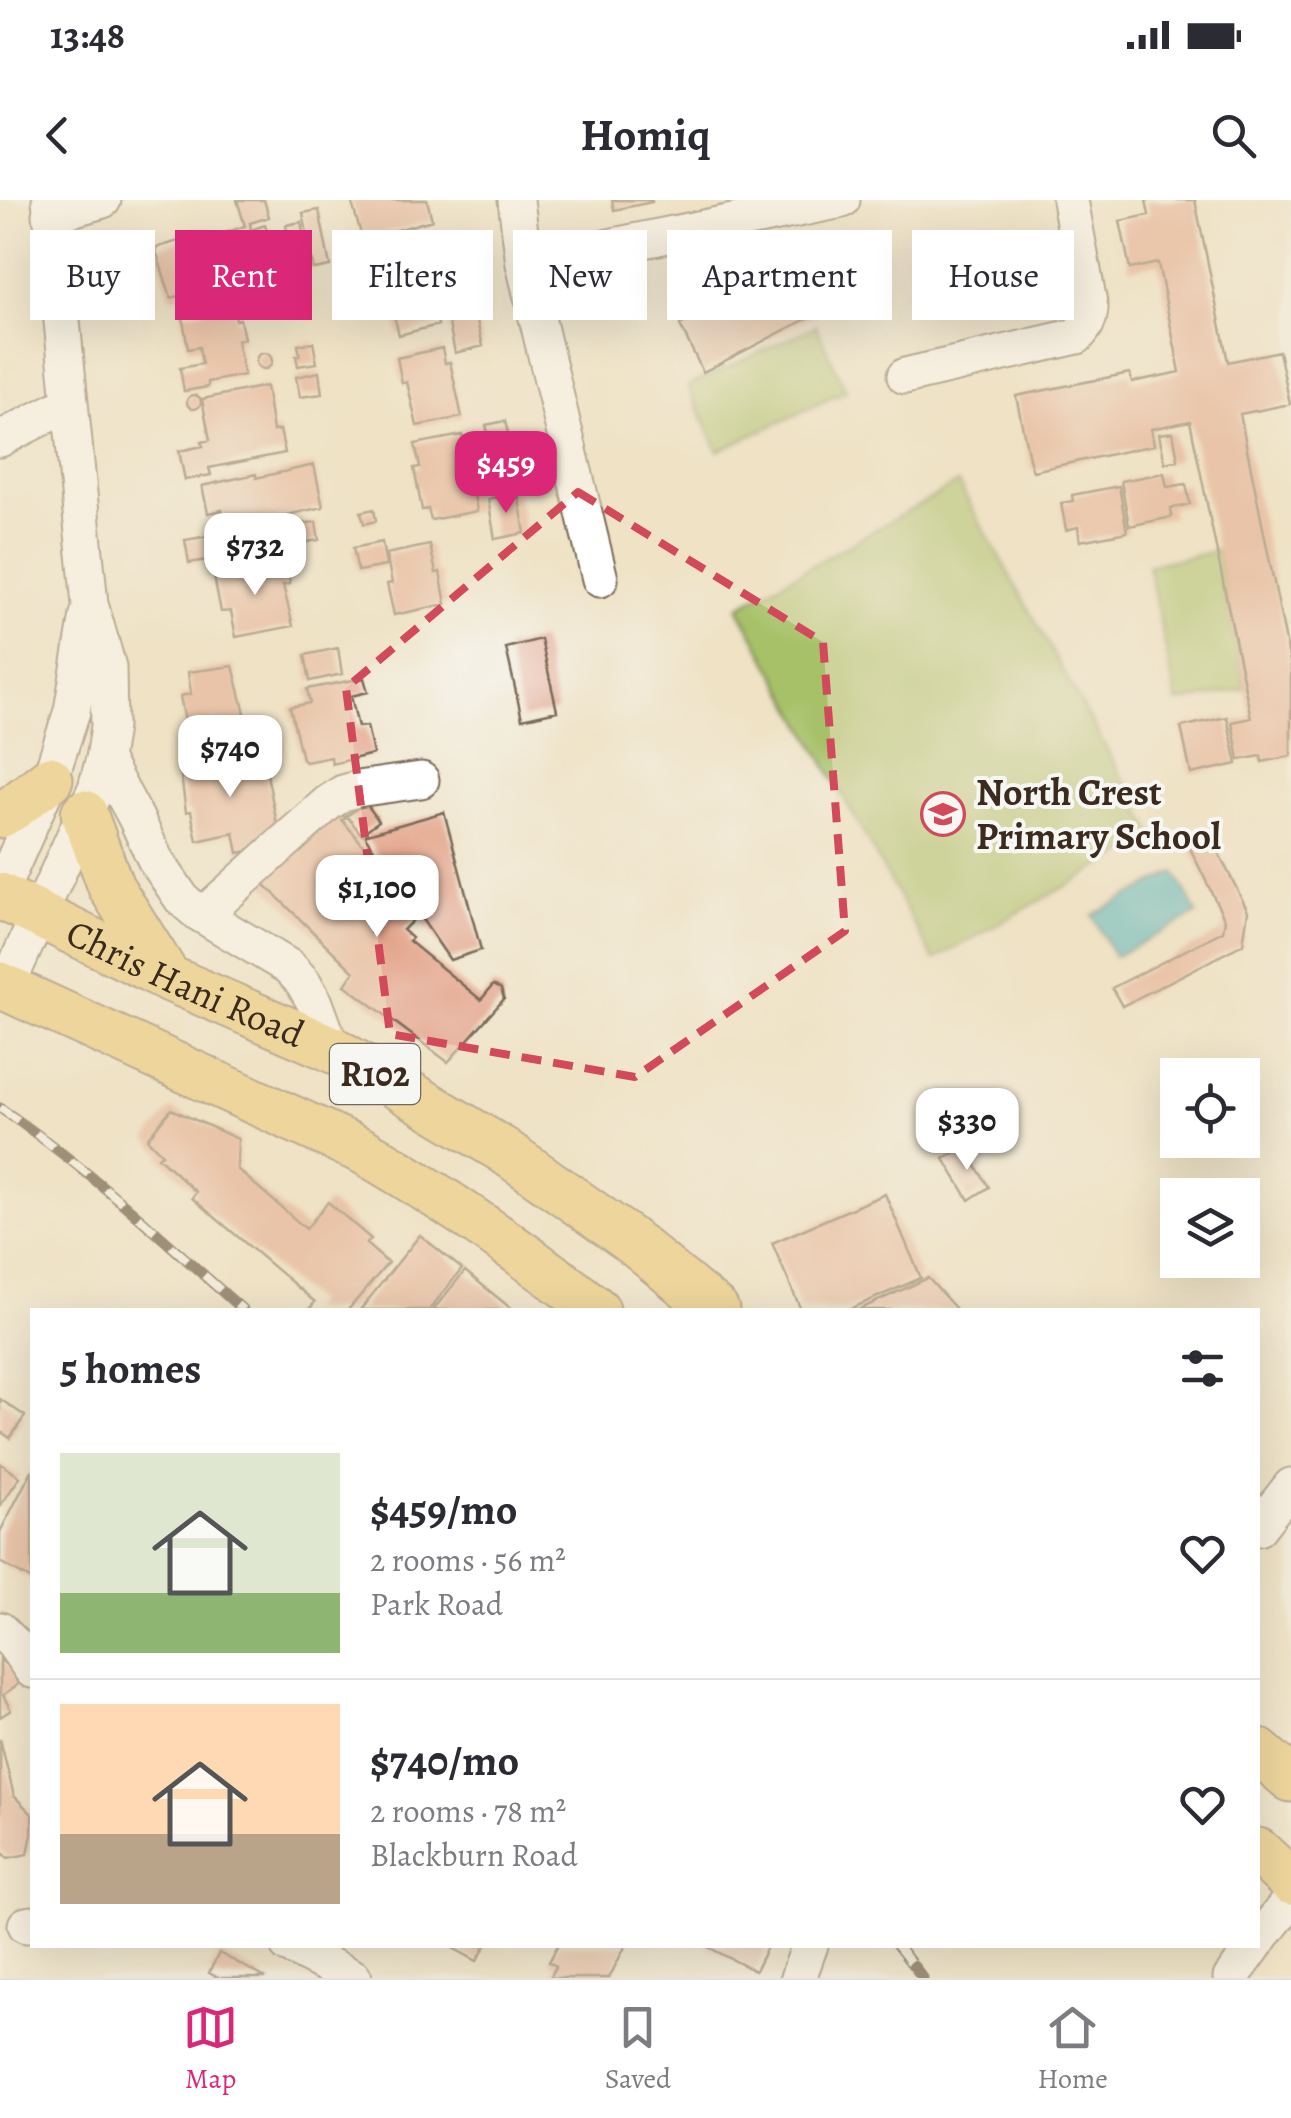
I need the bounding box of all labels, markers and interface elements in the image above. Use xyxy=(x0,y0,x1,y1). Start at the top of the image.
text: 13:48 xyxy=(50,9,125,61)
text: Homiq xyxy=(580,104,711,166)
icon: back xyxy=(30,108,85,163)
icon: search xyxy=(1206,108,1261,163)
chip: Buy xyxy=(30,230,155,320)
chip: Rent xyxy=(175,230,312,320)
chip: Filters xyxy=(332,230,493,320)
chip: New xyxy=(513,230,647,320)
chip: Apartment xyxy=(667,230,892,320)
chip: House xyxy=(912,230,1074,320)
pin: $459 xyxy=(447,431,565,516)
text: $459 xyxy=(477,441,535,485)
pin: $732 xyxy=(196,513,314,598)
text: $732 xyxy=(226,523,284,567)
pin: $740 xyxy=(171,715,289,800)
text: $740 xyxy=(200,725,260,769)
place label: North Crest Primary School xyxy=(976,766,1221,862)
school or university icon: North Crest Primary School xyxy=(920,791,966,837)
pin: $1,100 xyxy=(296,855,458,940)
text: $1,100 xyxy=(338,865,416,909)
street label: Chris Hani Road xyxy=(58,906,313,1060)
road number: R102 xyxy=(330,1044,420,1104)
map controls xyxy=(1160,1058,1260,1278)
button: locate xyxy=(1160,1058,1260,1158)
pin: $330 xyxy=(908,1088,1026,1173)
text: $330 xyxy=(938,1098,996,1142)
button: layers xyxy=(1160,1178,1260,1278)
text: 5 homes xyxy=(60,1340,201,1397)
icon: filters xyxy=(1175,1341,1230,1396)
text: $459/mo xyxy=(370,1481,517,1538)
icon: home xyxy=(140,1493,260,1613)
icon: heart xyxy=(1175,1526,1230,1581)
text: 2 rooms · 56 m² xyxy=(370,1538,566,1582)
text: Park Road xyxy=(370,1582,503,1626)
text: $740/mo xyxy=(370,1732,519,1789)
icon: home xyxy=(140,1744,260,1864)
icon: heart xyxy=(1175,1777,1230,1832)
text: 2 rooms · 78 m² xyxy=(370,1789,566,1833)
text: Blackburn Road xyxy=(370,1833,578,1877)
tab: Map xyxy=(183,2000,238,2098)
tab: Saved xyxy=(605,2000,671,2098)
tab: Home xyxy=(1037,2000,1108,2098)

